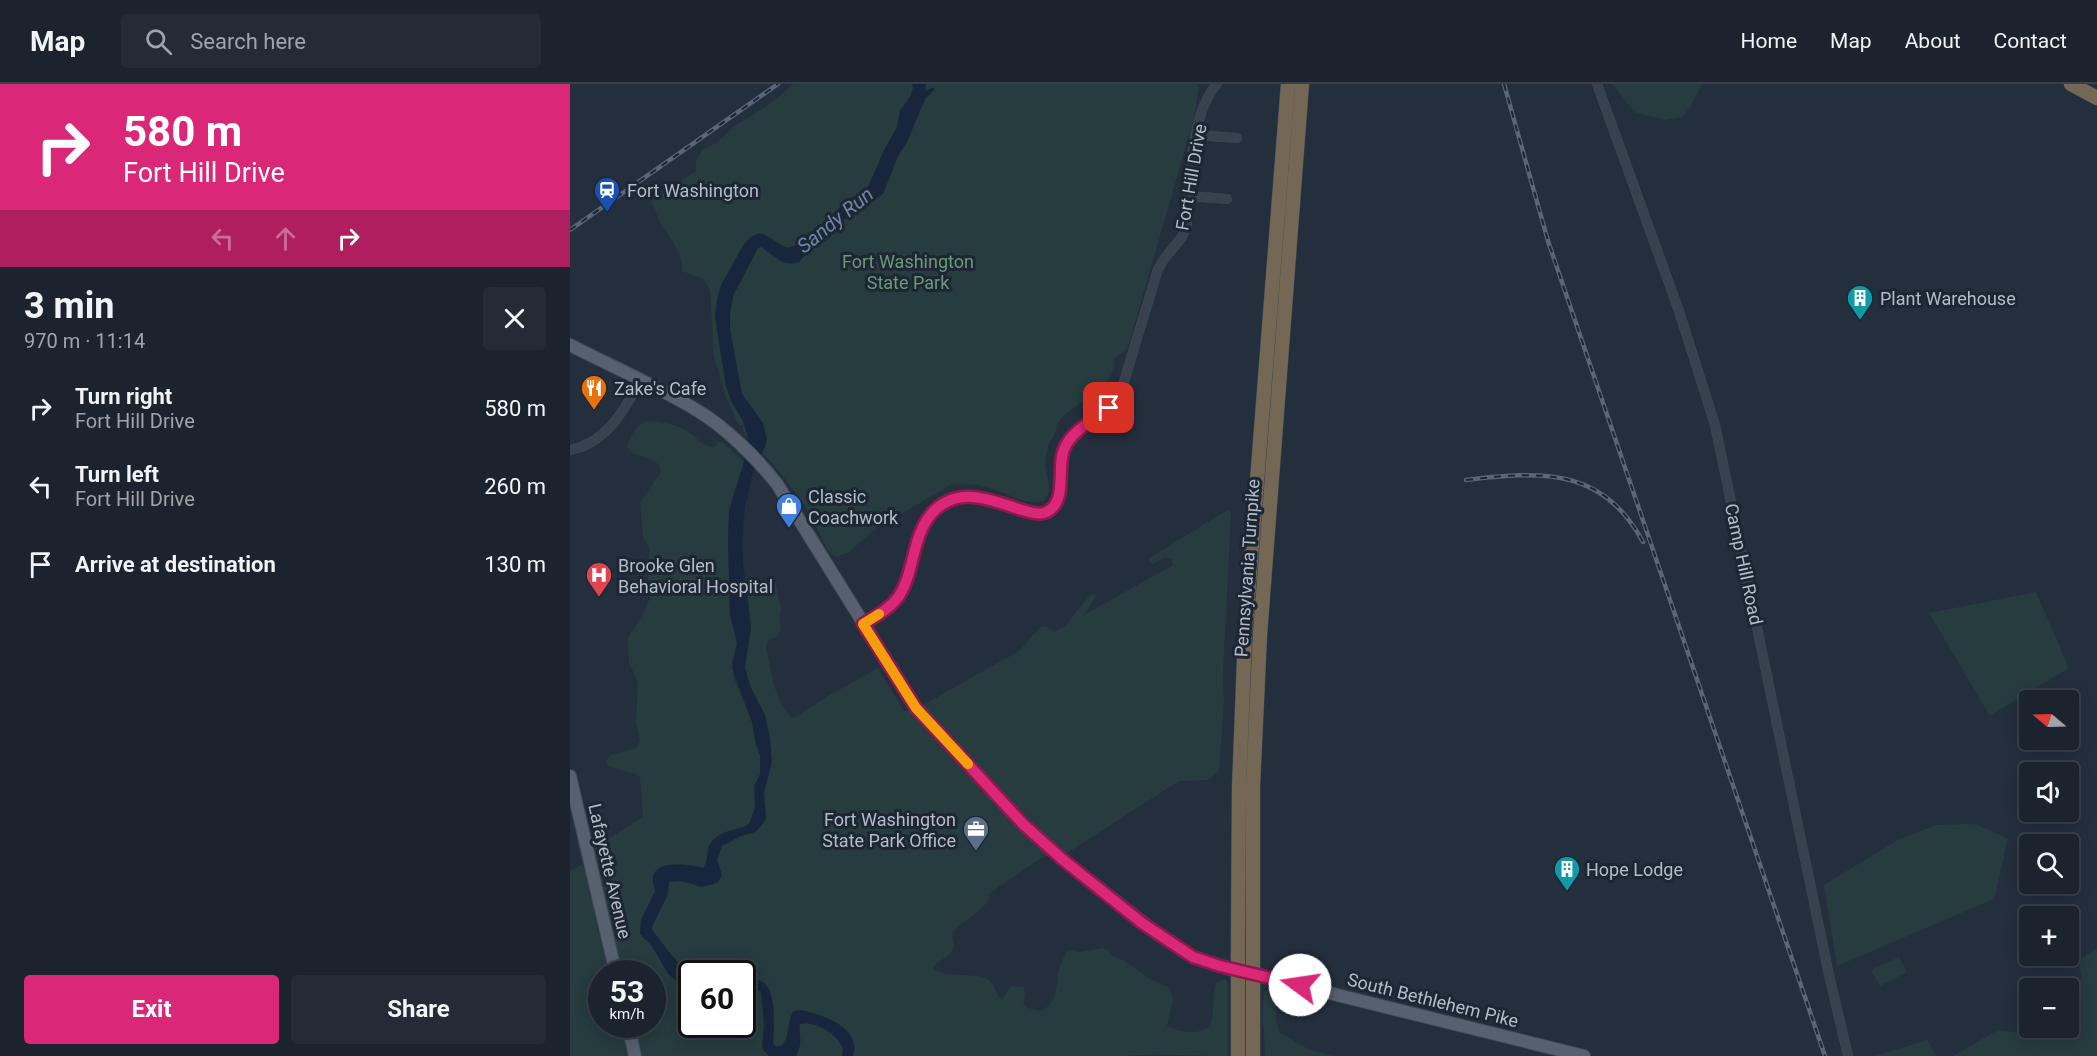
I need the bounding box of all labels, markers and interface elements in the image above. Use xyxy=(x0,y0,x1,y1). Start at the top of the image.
search box xyxy=(121,14,541,68)
text: Map xyxy=(30,25,85,58)
icon: search xyxy=(142,25,175,58)
text: Search here xyxy=(190,29,306,54)
text: Home xyxy=(1741,29,1797,53)
text: Map xyxy=(1830,29,1872,53)
text: About xyxy=(1905,29,1961,53)
text: Contact xyxy=(1994,29,2067,53)
text: 580 m xyxy=(123,107,242,156)
icon: right xyxy=(24,108,102,186)
street label: Fort Hill Drive xyxy=(1171,122,1211,232)
text: Fort Hill Drive xyxy=(123,157,285,189)
station icon: Fort Washington xyxy=(592,175,622,213)
place label: Fort Washington xyxy=(627,180,759,201)
water label: Sandy Run xyxy=(792,182,878,258)
icon: left xyxy=(206,222,239,255)
icon: ahead xyxy=(269,222,302,255)
icon: right xyxy=(332,222,365,255)
park label: Fort Washington State Park xyxy=(842,251,974,293)
building icon: Plant Warehouse xyxy=(1845,283,1875,321)
text: 3 min xyxy=(24,285,115,327)
button: close xyxy=(483,287,546,350)
place label: Plant Warehouse xyxy=(1880,288,2016,309)
text: 970 m · 11:14 xyxy=(24,329,145,353)
restaurant icon: Zake's Cafe xyxy=(579,373,609,411)
place label: Zake's Cafe xyxy=(614,378,706,399)
pin xyxy=(1083,382,1134,433)
text: Turn right xyxy=(75,384,172,409)
icon: arrive xyxy=(1092,391,1125,424)
icon: right xyxy=(24,392,57,425)
text: 580 m xyxy=(484,396,546,421)
text: Fort Hill Drive xyxy=(75,409,195,433)
text: Turn left xyxy=(75,462,159,487)
icon: left xyxy=(24,470,57,503)
text: 260 m xyxy=(484,474,546,499)
street label: Pennsylvania Turnpike xyxy=(1230,478,1264,658)
place label: Classic Coachwork xyxy=(808,486,899,528)
text: Fort Hill Drive xyxy=(75,487,195,511)
shop icon: Classic Coachwork xyxy=(774,491,804,529)
street label: Camp Hill Road xyxy=(1721,501,1767,627)
icon: arrive xyxy=(24,548,57,581)
text: Arrive at destination xyxy=(75,552,276,577)
text: 130 m xyxy=(484,552,546,577)
place label: Brooke Glen Behavioral Hospital xyxy=(618,555,773,597)
hospital icon: Brooke Glen Behavioral Hospital xyxy=(584,560,614,598)
north arrow xyxy=(2019,690,2079,750)
map controls xyxy=(2019,690,2079,1038)
button: sound xyxy=(2019,762,2079,822)
street label: Lafayette Avenue xyxy=(584,801,636,941)
place label: Fort Washington State Park Office xyxy=(822,809,956,851)
office icon: Fort Washington State Park Office xyxy=(961,814,991,852)
button: search xyxy=(2019,834,2079,894)
building icon: Hope Lodge xyxy=(1552,854,1582,892)
place label: Hope Lodge xyxy=(1586,859,1683,880)
button: + xyxy=(2019,906,2079,966)
position arrow xyxy=(1268,953,1332,1017)
speed limit sign: 60 xyxy=(678,960,756,1038)
street label: South Bethlehem Pike xyxy=(1345,969,1521,1031)
text: 53 xyxy=(610,974,644,1009)
button: Exit xyxy=(24,975,279,1044)
button: Share xyxy=(291,975,546,1044)
button: − xyxy=(2019,978,2079,1038)
text: km/h xyxy=(609,1005,645,1023)

